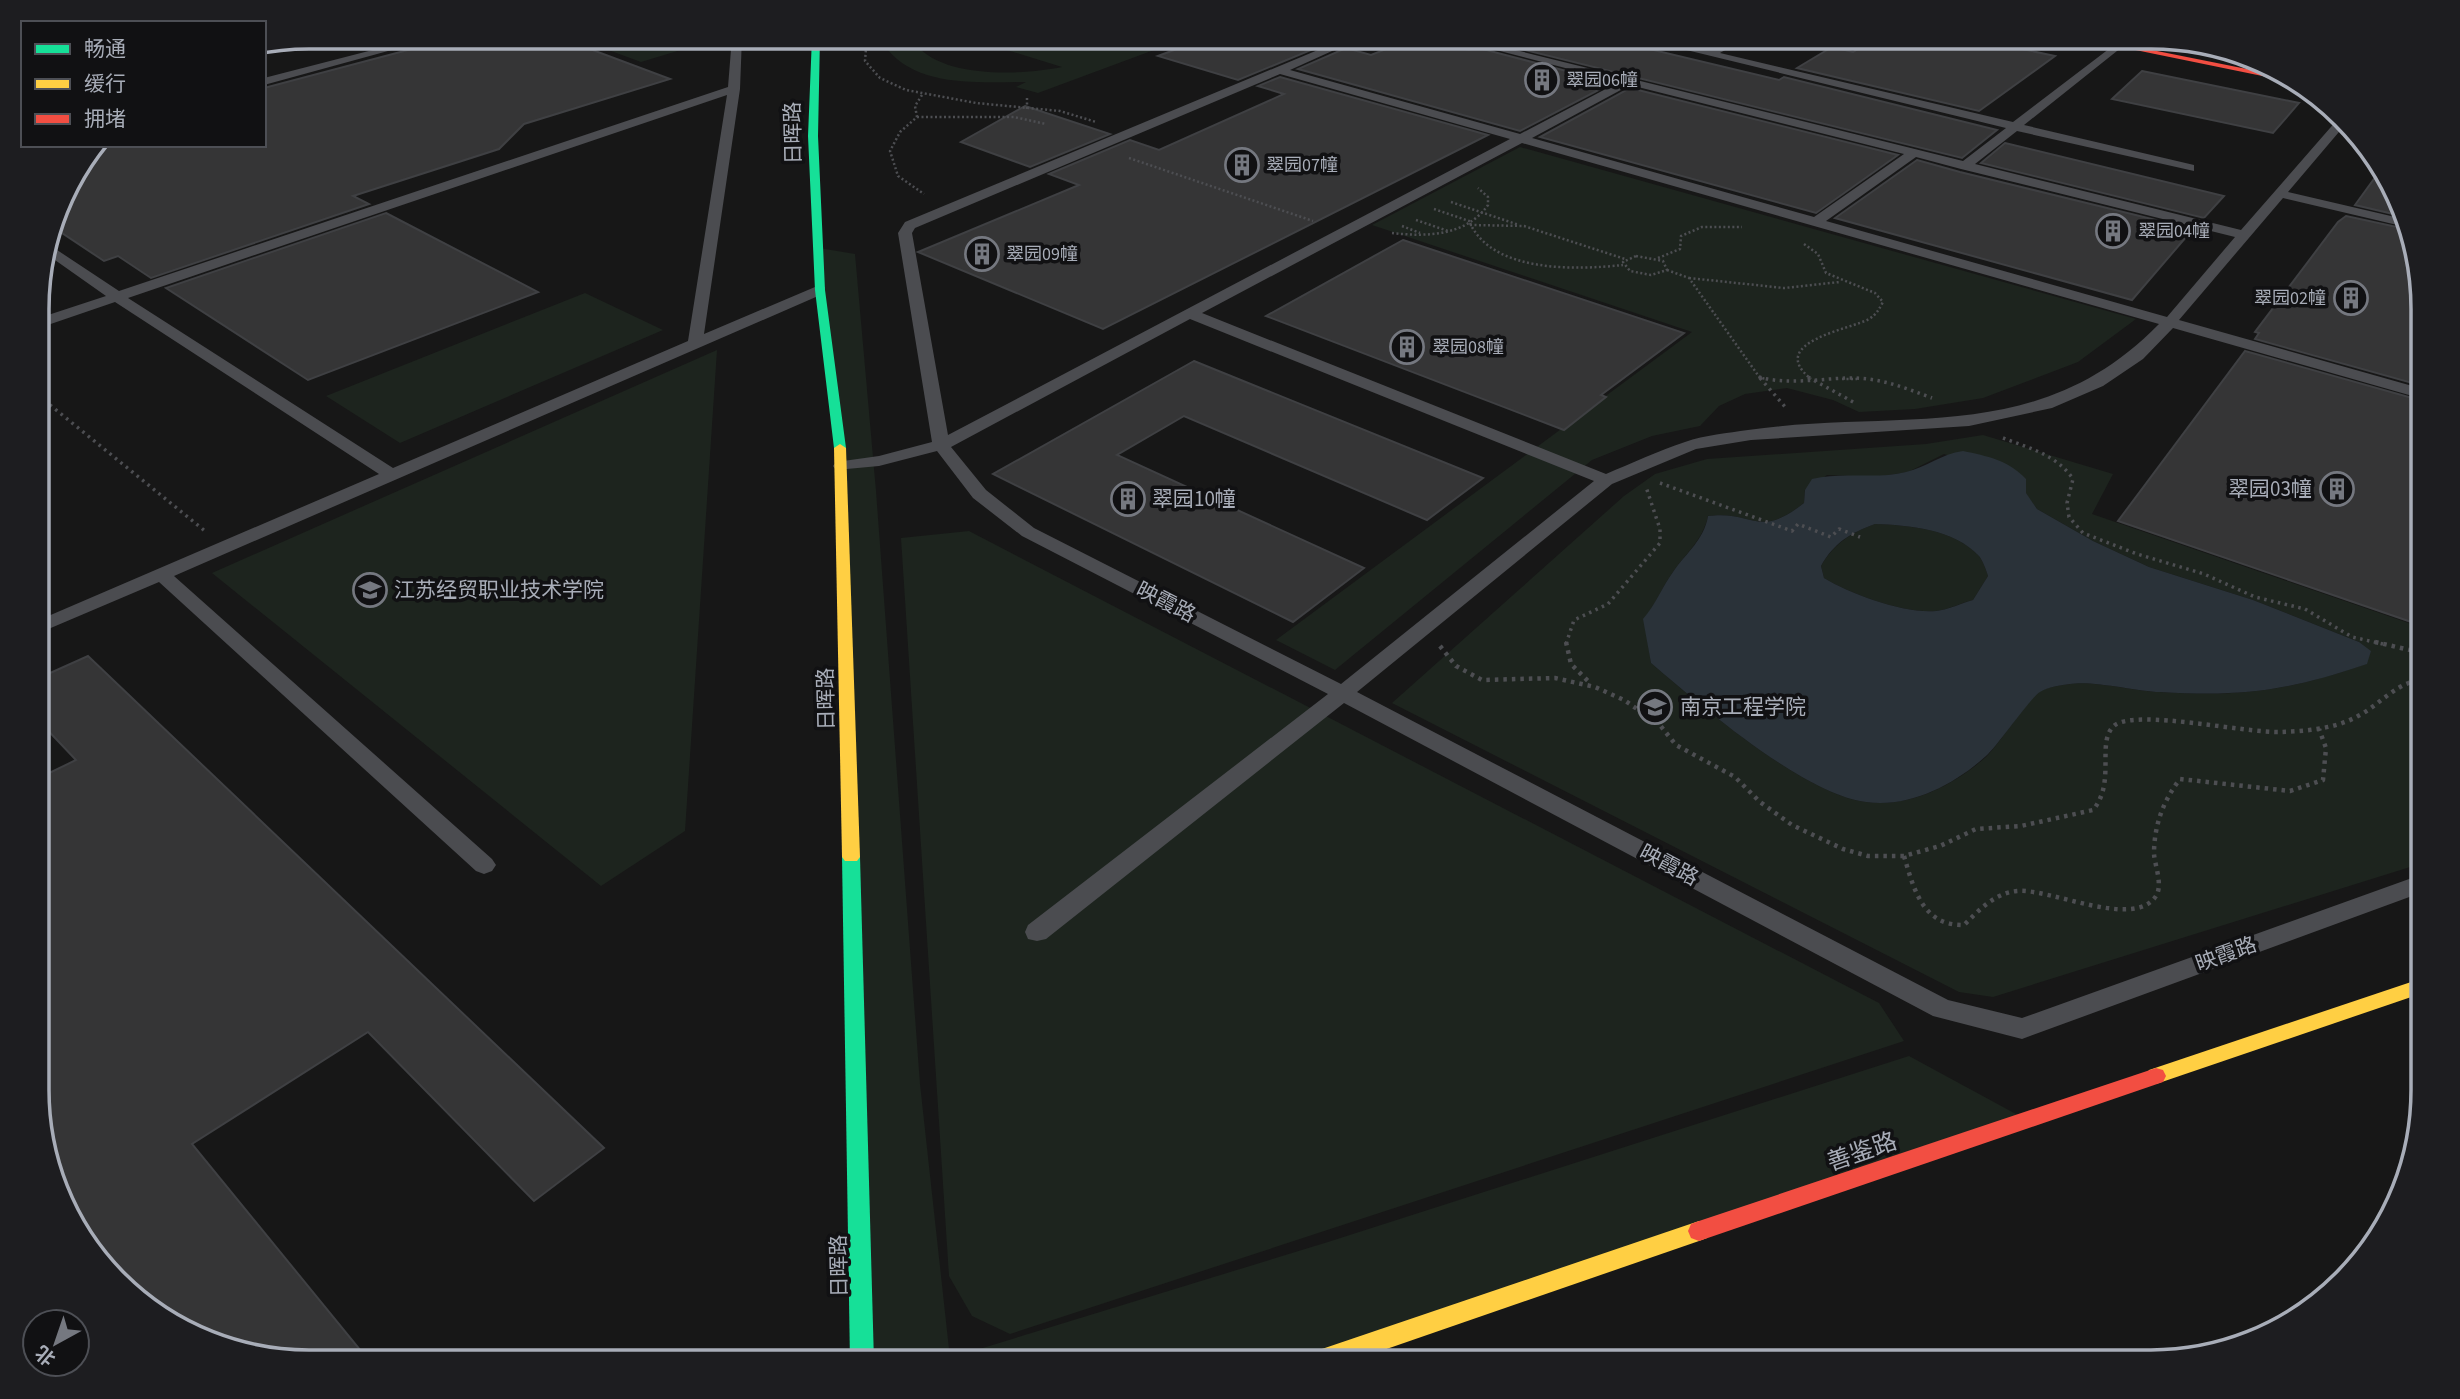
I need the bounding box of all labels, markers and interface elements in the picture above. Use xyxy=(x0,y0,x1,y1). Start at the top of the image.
legend xyxy=(21,21,266,147)
text: 畅通 xyxy=(84,34,126,64)
building icon: 翠园06幢 xyxy=(1523,61,1561,99)
place label: 翠园06幢 xyxy=(1566,68,1638,93)
text: 缓行 xyxy=(84,69,126,99)
street label: 日晖路 xyxy=(777,101,809,165)
text: 拥堵 xyxy=(84,104,126,134)
building icon: 翠园07幢 xyxy=(1223,146,1261,184)
place label: 翠园07幢 xyxy=(1266,153,1338,178)
building icon: 翠园04幢 xyxy=(2094,212,2132,250)
place label: 翠园04幢 xyxy=(2138,219,2210,244)
building icon: 翠园09幢 xyxy=(963,235,1001,273)
place label: 翠园09幢 xyxy=(1006,242,1078,267)
building icon: 翠园02幢 xyxy=(2332,279,2370,317)
place label: 翠园02幢 xyxy=(2254,286,2326,311)
building icon: 翠园08幢 xyxy=(1388,328,1426,366)
place label: 翠园08幢 xyxy=(1432,335,1504,360)
building icon: 翠园03幢 xyxy=(2318,470,2356,508)
place label: 翠园03幢 xyxy=(2228,474,2312,504)
building icon: 翠园10幢 xyxy=(1109,480,1147,518)
place label: 翠园10幢 xyxy=(1152,484,1236,514)
school or university icon: 江苏经贸职业技术学院 xyxy=(351,571,389,609)
street label: 映霞路 xyxy=(1131,574,1201,630)
place label: 江苏经贸职业技术学院 xyxy=(394,575,604,605)
street label: 日晖路 xyxy=(810,667,842,731)
school or university icon: 南京工程学院 xyxy=(1636,688,1674,726)
place label: 南京工程学院 xyxy=(1680,692,1806,722)
street label: 映霞路 xyxy=(1634,837,1704,893)
street label: 映霞路 xyxy=(2191,929,2261,979)
street label: 善鉴路 xyxy=(1822,1124,1902,1180)
street label: 日晖路 xyxy=(823,1234,855,1298)
north arrow xyxy=(21,1308,91,1378)
text: 北 xyxy=(30,1338,62,1371)

